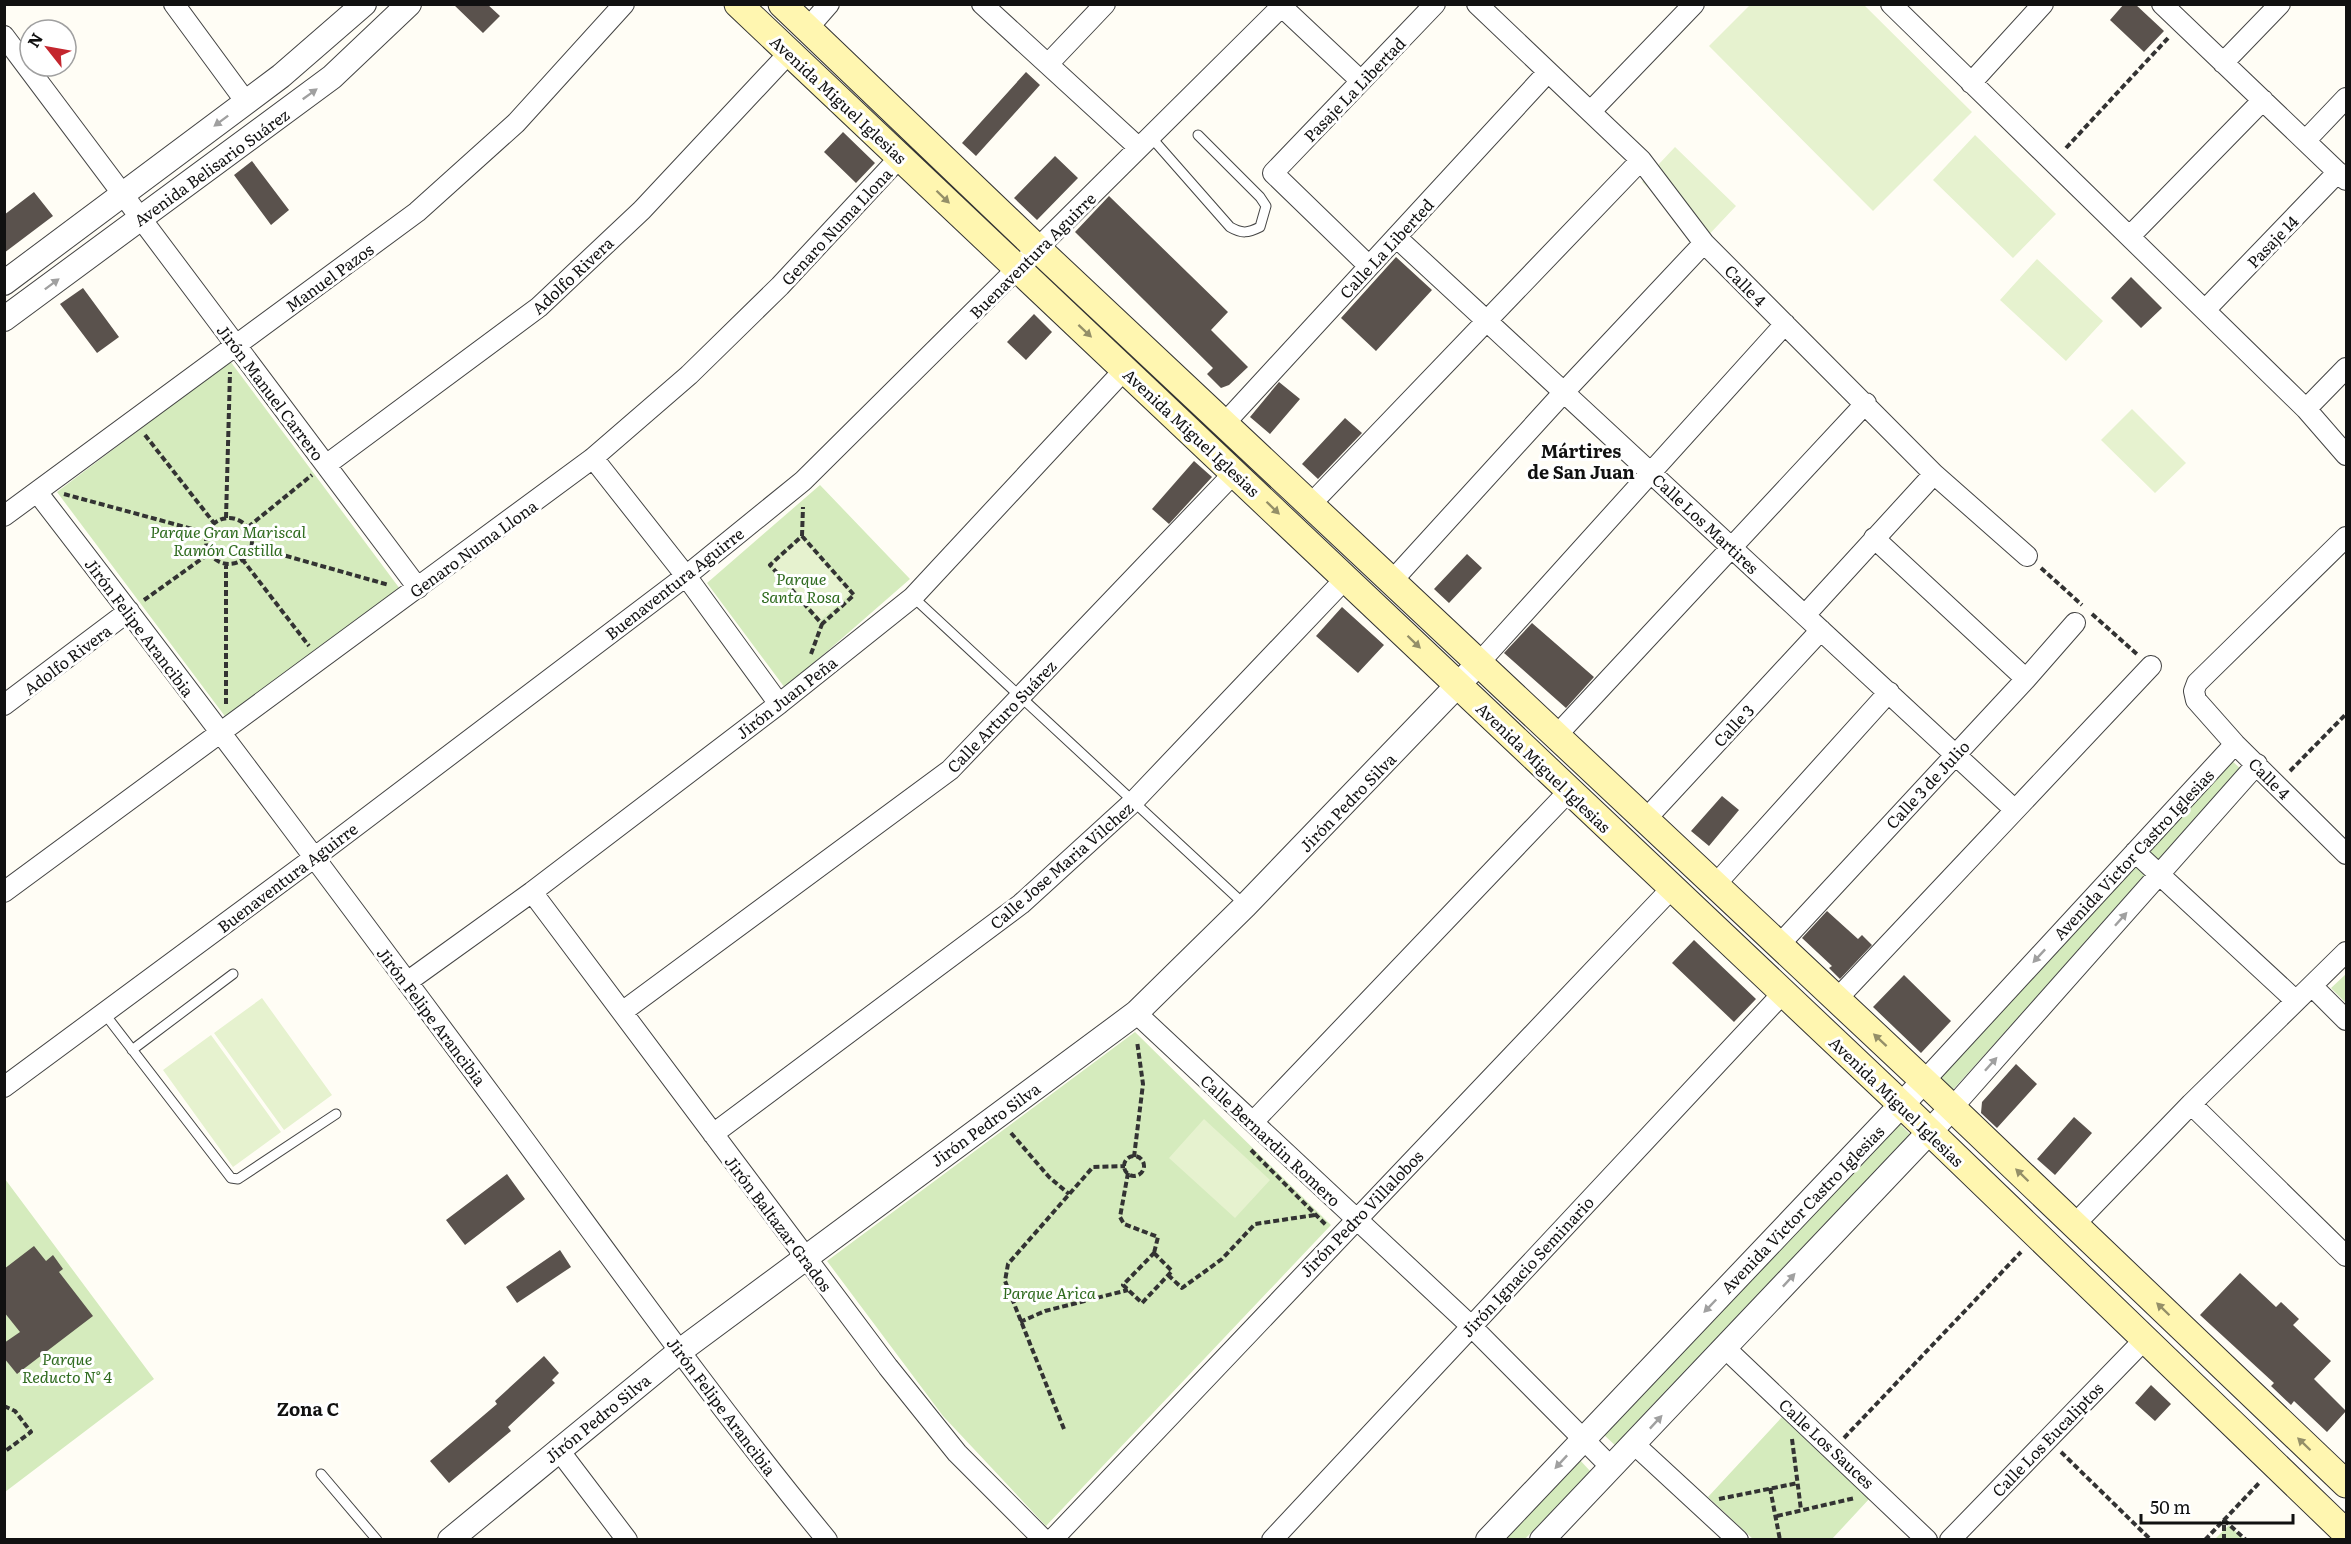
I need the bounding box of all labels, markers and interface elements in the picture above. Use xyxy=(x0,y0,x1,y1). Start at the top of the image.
north arrow xyxy=(18,18,78,78)
text: N xyxy=(21,28,48,52)
street label: Avenida Miguel Iglesias xyxy=(765,29,913,169)
street label: Pasaje La Libertad xyxy=(1298,31,1411,147)
one-way arrow xyxy=(301,88,317,100)
street label: Avenida Belisario Suárez xyxy=(128,102,294,232)
one-way arrow xyxy=(214,115,230,127)
street label: Genaro Numa Llona xyxy=(775,162,897,290)
street label: Buenaventura Aguirre xyxy=(963,186,1101,324)
one-way arrow xyxy=(936,190,951,204)
street label: Calle La Liberted xyxy=(1333,193,1439,303)
street label: Pasaje 14 xyxy=(2241,209,2303,273)
street label: Adolfo Rivera xyxy=(526,230,619,319)
street label: Manuel Pazos xyxy=(280,237,378,317)
street label: Calle 4 xyxy=(1720,259,1772,311)
one-way arrow xyxy=(43,278,59,290)
street label: Jirón Manuel Carrero xyxy=(212,319,330,465)
one-way arrow xyxy=(1078,323,1092,337)
street label: Avenida Miguel Iglesias xyxy=(1118,362,1266,502)
district label: Mártires de San Juan xyxy=(1527,437,1635,485)
street label: Calle Los Martires xyxy=(1647,467,1765,579)
street label: Genaro Numa Llona xyxy=(404,493,542,603)
one-way arrow xyxy=(1265,500,1279,514)
park label: Parque Gran Mariscal Ramón Castilla xyxy=(150,519,307,561)
street label: Buenaventura Aguirre xyxy=(600,521,748,645)
street label: Jirón Felipe Arancibia xyxy=(80,552,201,702)
park label: Parque Santa Rosa xyxy=(761,566,842,608)
street label: Adolfo Rivera xyxy=(18,618,116,700)
one-way arrow xyxy=(1406,635,1420,649)
street label: Jirón Juan Peña xyxy=(730,650,842,744)
street label: Calle Arturo Suárez xyxy=(941,654,1061,778)
street label: Avenida Miguel Iglesias xyxy=(1471,696,1617,838)
street label: Calle 3 xyxy=(1707,698,1759,752)
street label: Calle 3 de Julio xyxy=(1880,734,1974,834)
street label: Jirón Pedro Silva xyxy=(1293,747,1401,857)
street label: Calle 4 xyxy=(2244,752,2296,804)
street label: Avenida Victor Castro Iglesias xyxy=(2047,763,2219,945)
street label: Calle Jose Maria Vilchez xyxy=(984,796,1138,934)
street label: Buenaventura Aguirre xyxy=(212,816,362,938)
one-way arrow xyxy=(2114,912,2127,927)
street label: Jirón Felipe Arancibia xyxy=(372,941,493,1091)
one-way arrow xyxy=(2032,949,2046,963)
street label: Avenida Miguel Iglesias xyxy=(1824,1030,1970,1172)
one-way arrow xyxy=(1873,1033,1888,1047)
one-way arrow xyxy=(1984,1057,1998,1072)
street label: Calle Bernardin Romero xyxy=(1196,1068,1346,1212)
street label: Jirón Pedro Silva xyxy=(925,1076,1045,1172)
street label: Avenida Victor Castro Iglesias xyxy=(1715,1119,1889,1299)
street label: Jirón Pedro Villalobos xyxy=(1294,1144,1428,1282)
street label: Jirón Baltazar Grados xyxy=(720,1150,838,1296)
one-way arrow xyxy=(2015,1168,2029,1182)
street label: Jirón Ignacio Seminario xyxy=(1455,1190,1599,1342)
one-way arrow xyxy=(1782,1272,1796,1287)
park label: Parque Arica xyxy=(1002,1280,1097,1304)
one-way arrow xyxy=(1703,1298,1717,1312)
one-way arrow xyxy=(2155,1302,2170,1316)
street label: Jirón Felipe Arancibia xyxy=(662,1331,783,1481)
park label: Parque Reducto N° 4 xyxy=(22,1346,112,1388)
street label: Jirón Pedro Silva xyxy=(539,1368,655,1468)
street label: Calle Los Eucaliptos xyxy=(1986,1376,2108,1502)
street label: Calle Los Sauces xyxy=(1774,1392,1880,1494)
district label: Zona C xyxy=(277,1395,339,1422)
one-way arrow xyxy=(1648,1415,1662,1429)
one-way arrow xyxy=(2298,1437,2312,1451)
one-way arrow xyxy=(1554,1455,1568,1470)
scale bar xyxy=(2141,1487,2292,1525)
text: 50 m xyxy=(2150,1493,2191,1520)

